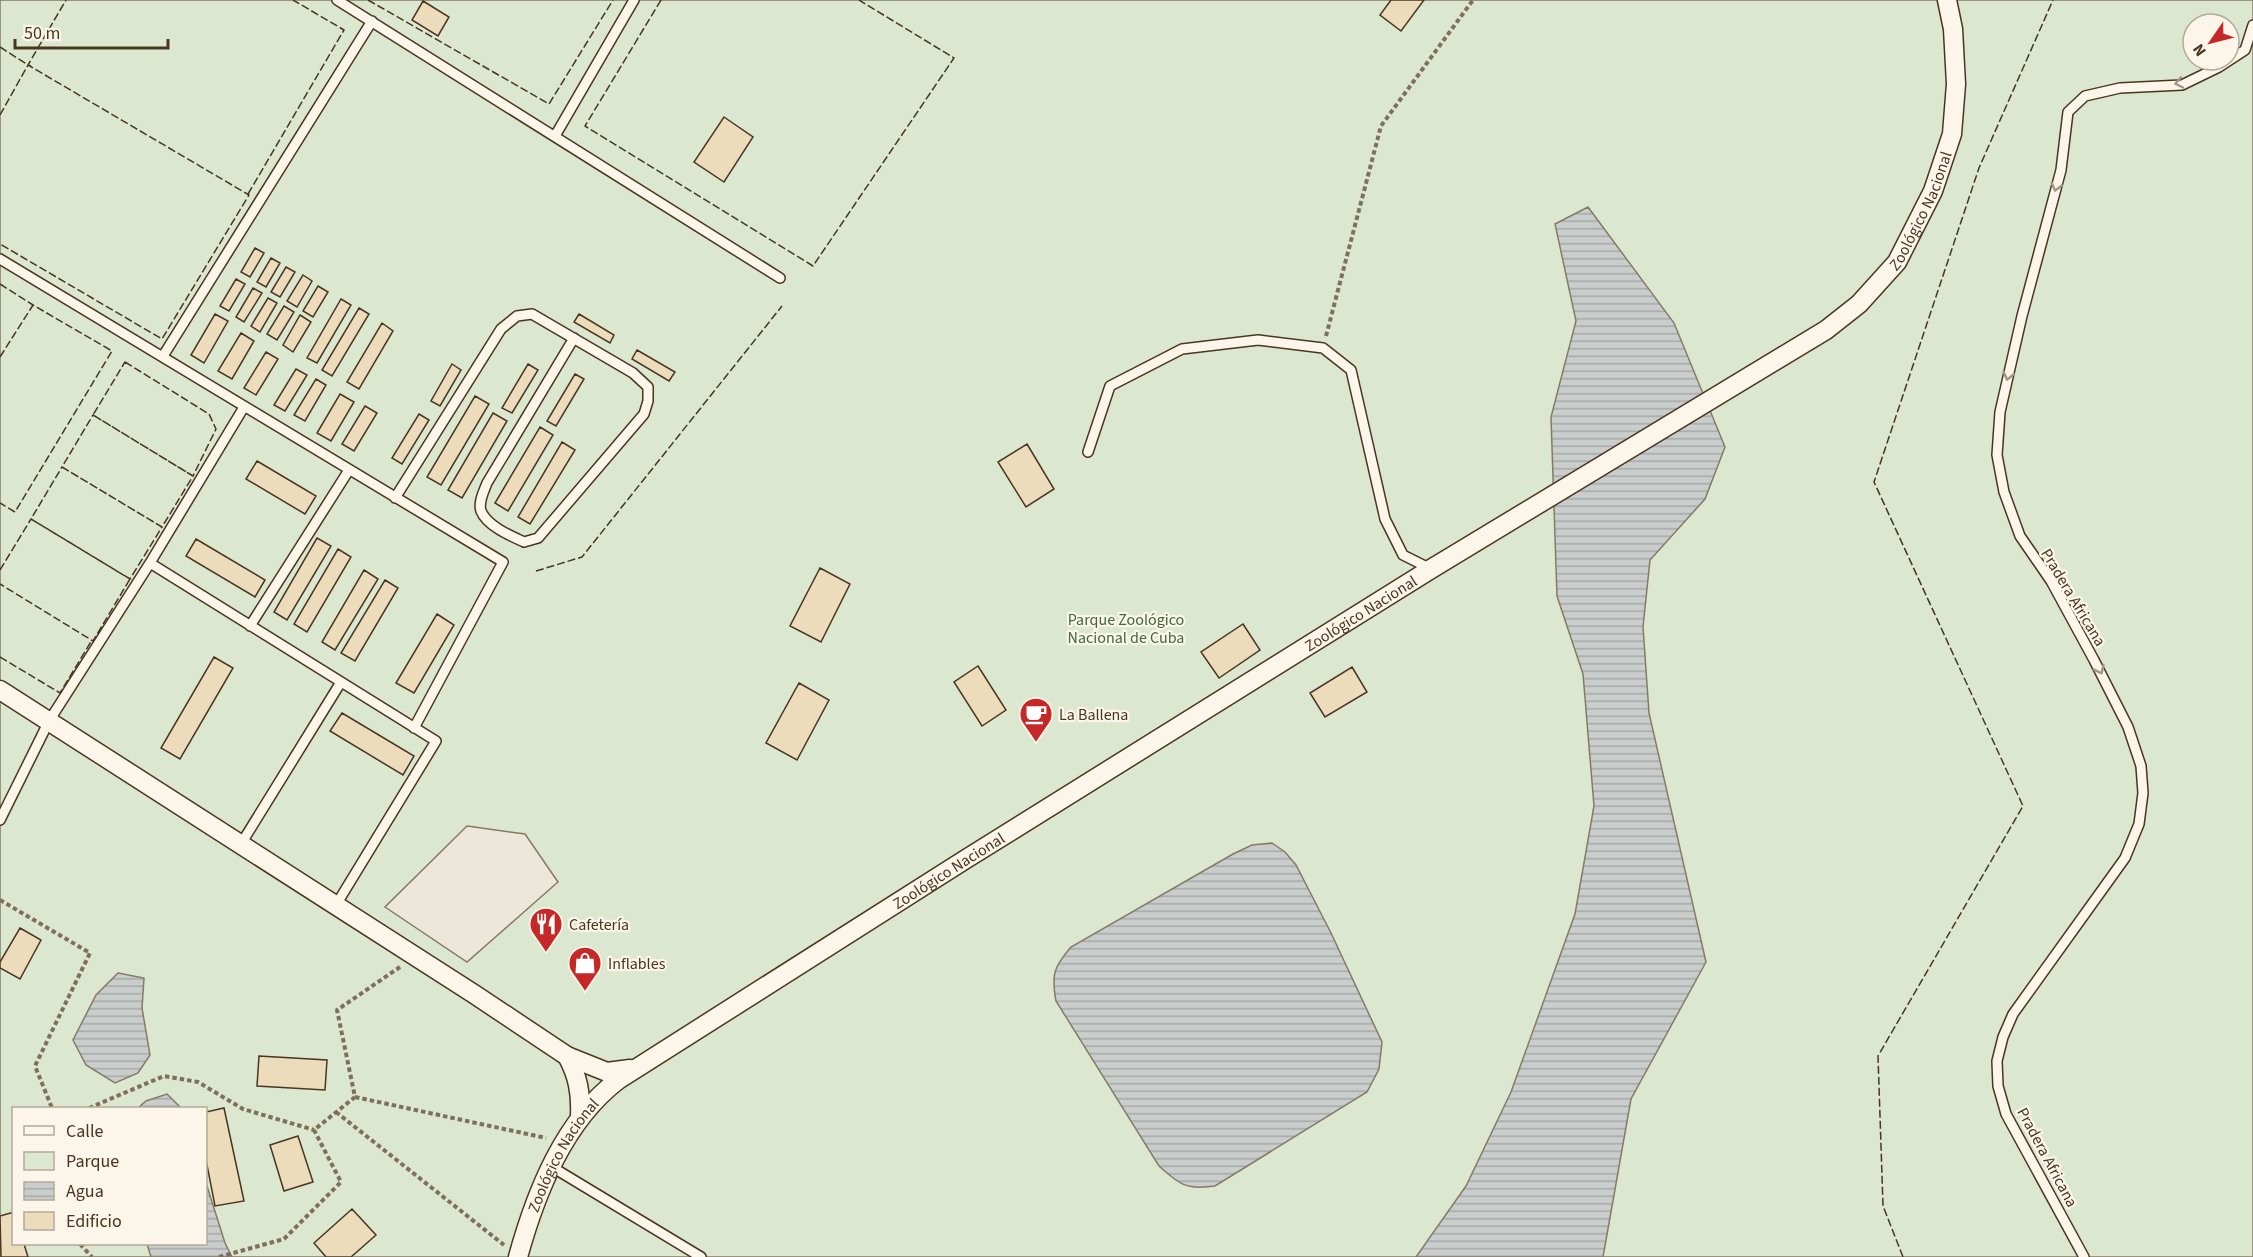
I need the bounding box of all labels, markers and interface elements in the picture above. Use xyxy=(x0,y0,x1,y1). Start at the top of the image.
scale bar xyxy=(15,12,168,50)
north arrow xyxy=(2181,12,2241,72)
text: 50 m xyxy=(24,21,60,46)
text: N xyxy=(2187,39,2212,61)
one-way arrow xyxy=(2174,76,2184,89)
street label: Zoológico Nacional xyxy=(1884,149,1957,276)
one-way arrow xyxy=(2051,182,2064,192)
one-way arrow xyxy=(2002,371,2015,381)
street label: Pradera Africana xyxy=(2035,545,2111,650)
street label: Zoológico Nacional xyxy=(1301,570,1421,657)
park label: Parque Zoológico Nacional de Cuba xyxy=(1068,609,1184,649)
one-way arrow xyxy=(2092,664,2104,675)
cafe icon: La Ballena xyxy=(1018,696,1054,743)
place label: La Ballena xyxy=(1059,704,1128,726)
street label: Zoológico Nacional xyxy=(889,828,1009,915)
restaurant icon: Cafetería xyxy=(528,906,564,953)
place label: Cafetería xyxy=(569,914,629,936)
shop icon: Inflables xyxy=(567,945,603,992)
place label: Inflables xyxy=(608,953,666,975)
street label: Zoológico Nacional xyxy=(523,1094,604,1216)
street label: Pradera Africana xyxy=(2012,1104,2083,1211)
legend xyxy=(12,1107,207,1245)
text: Calle xyxy=(66,1119,104,1144)
text: Parque xyxy=(66,1149,119,1174)
text: Agua xyxy=(66,1179,104,1204)
text: Edificio xyxy=(66,1209,122,1234)

